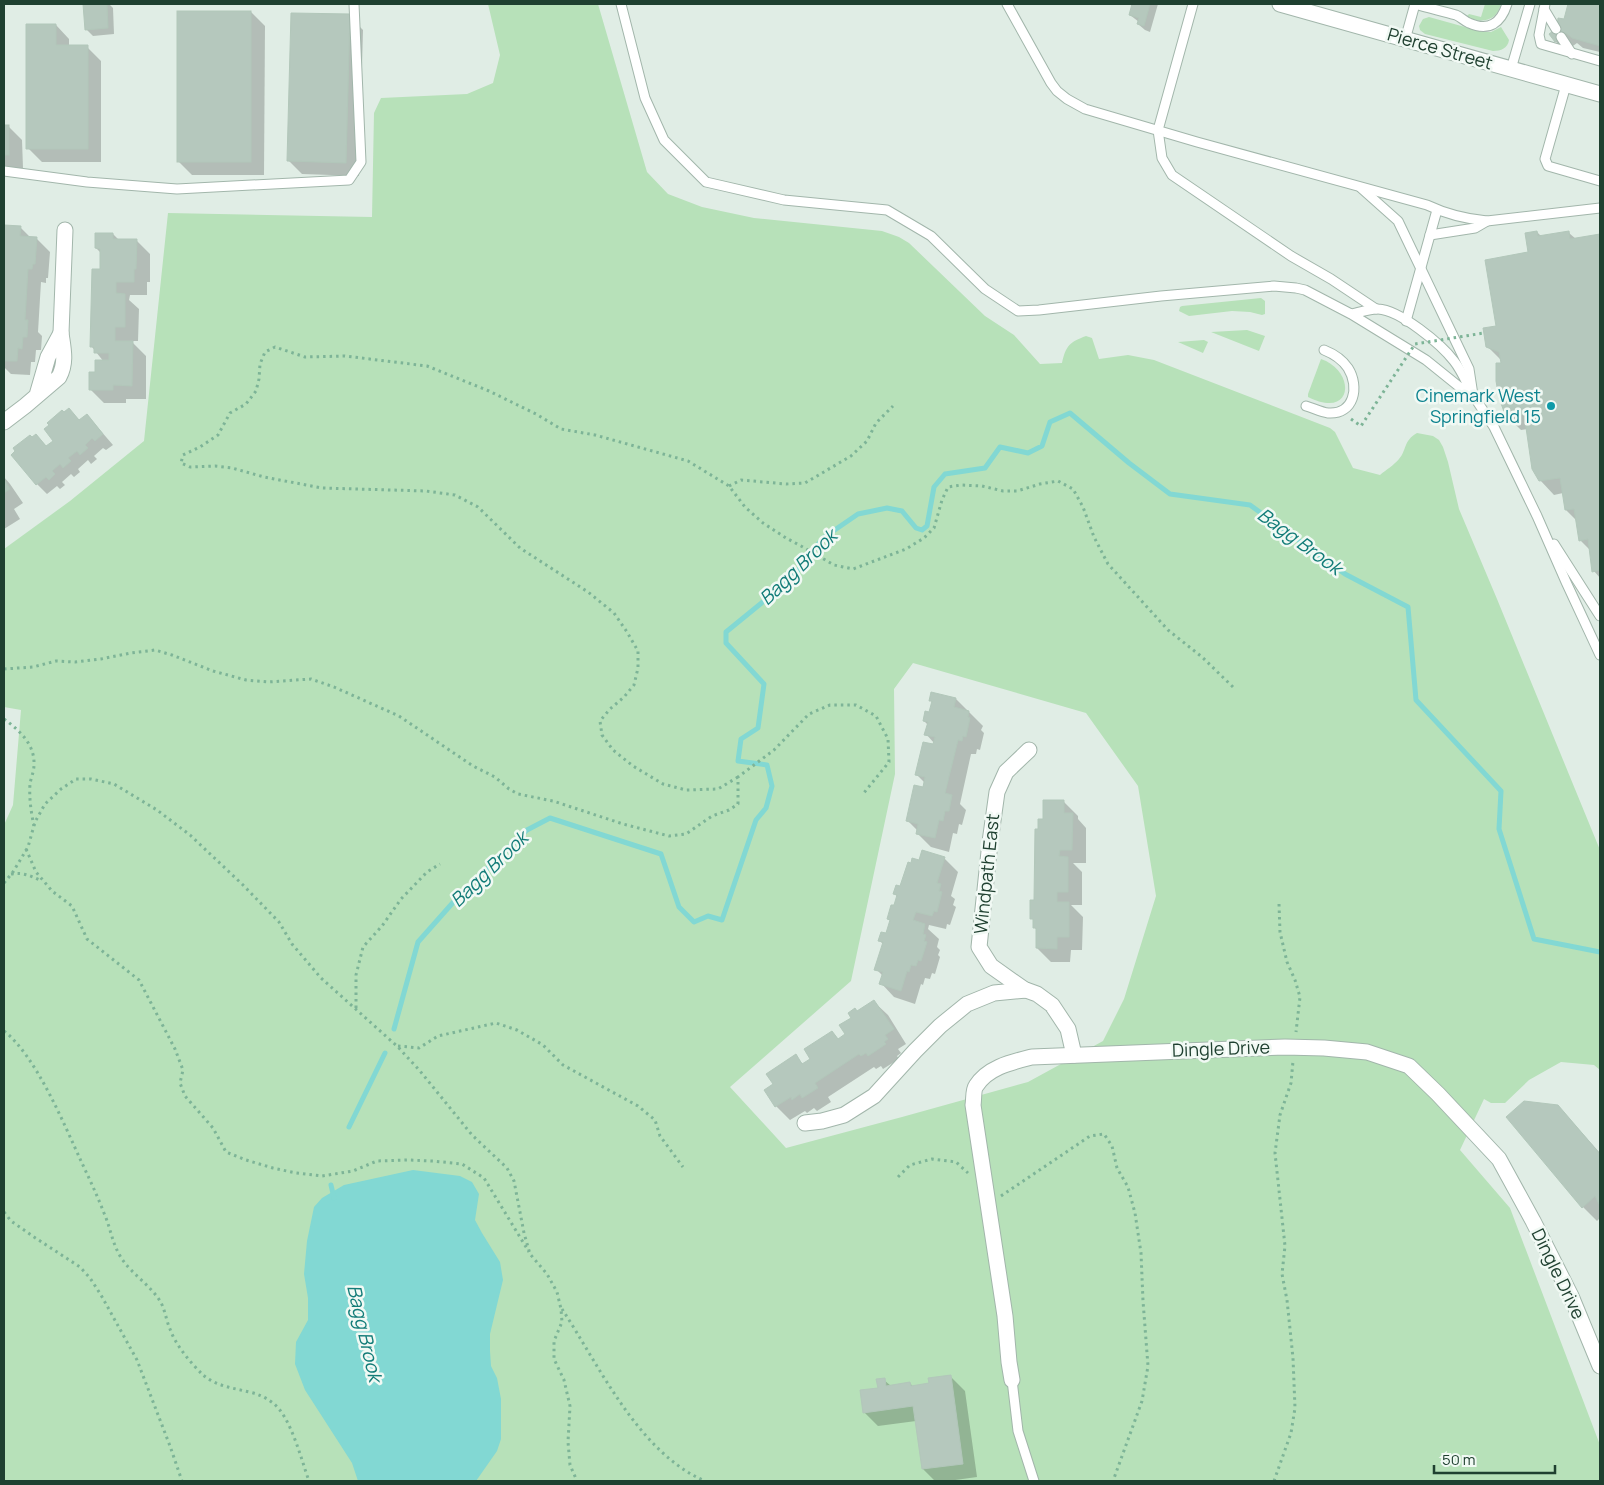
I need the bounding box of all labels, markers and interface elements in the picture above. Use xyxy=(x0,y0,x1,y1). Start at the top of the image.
street label: Pierce Street xyxy=(1385,22,1496,75)
place label: Cinemark West Springfield 15 xyxy=(1416,383,1541,428)
marker: Cinemark West Springfield 15 xyxy=(1545,400,1557,412)
water label: Bagg Brook xyxy=(1252,501,1350,582)
water label: Bagg Brook xyxy=(753,522,844,611)
street label: Windpath East xyxy=(968,812,1004,935)
water label: Bagg Brook xyxy=(444,824,535,913)
street label: Dingle Drive xyxy=(1172,1034,1270,1062)
street label: Dingle Drive xyxy=(1527,1224,1591,1323)
water label: Bagg Brook xyxy=(341,1282,389,1387)
scale bar xyxy=(1434,1442,1555,1474)
text: 50 m xyxy=(1442,1449,1476,1470)

